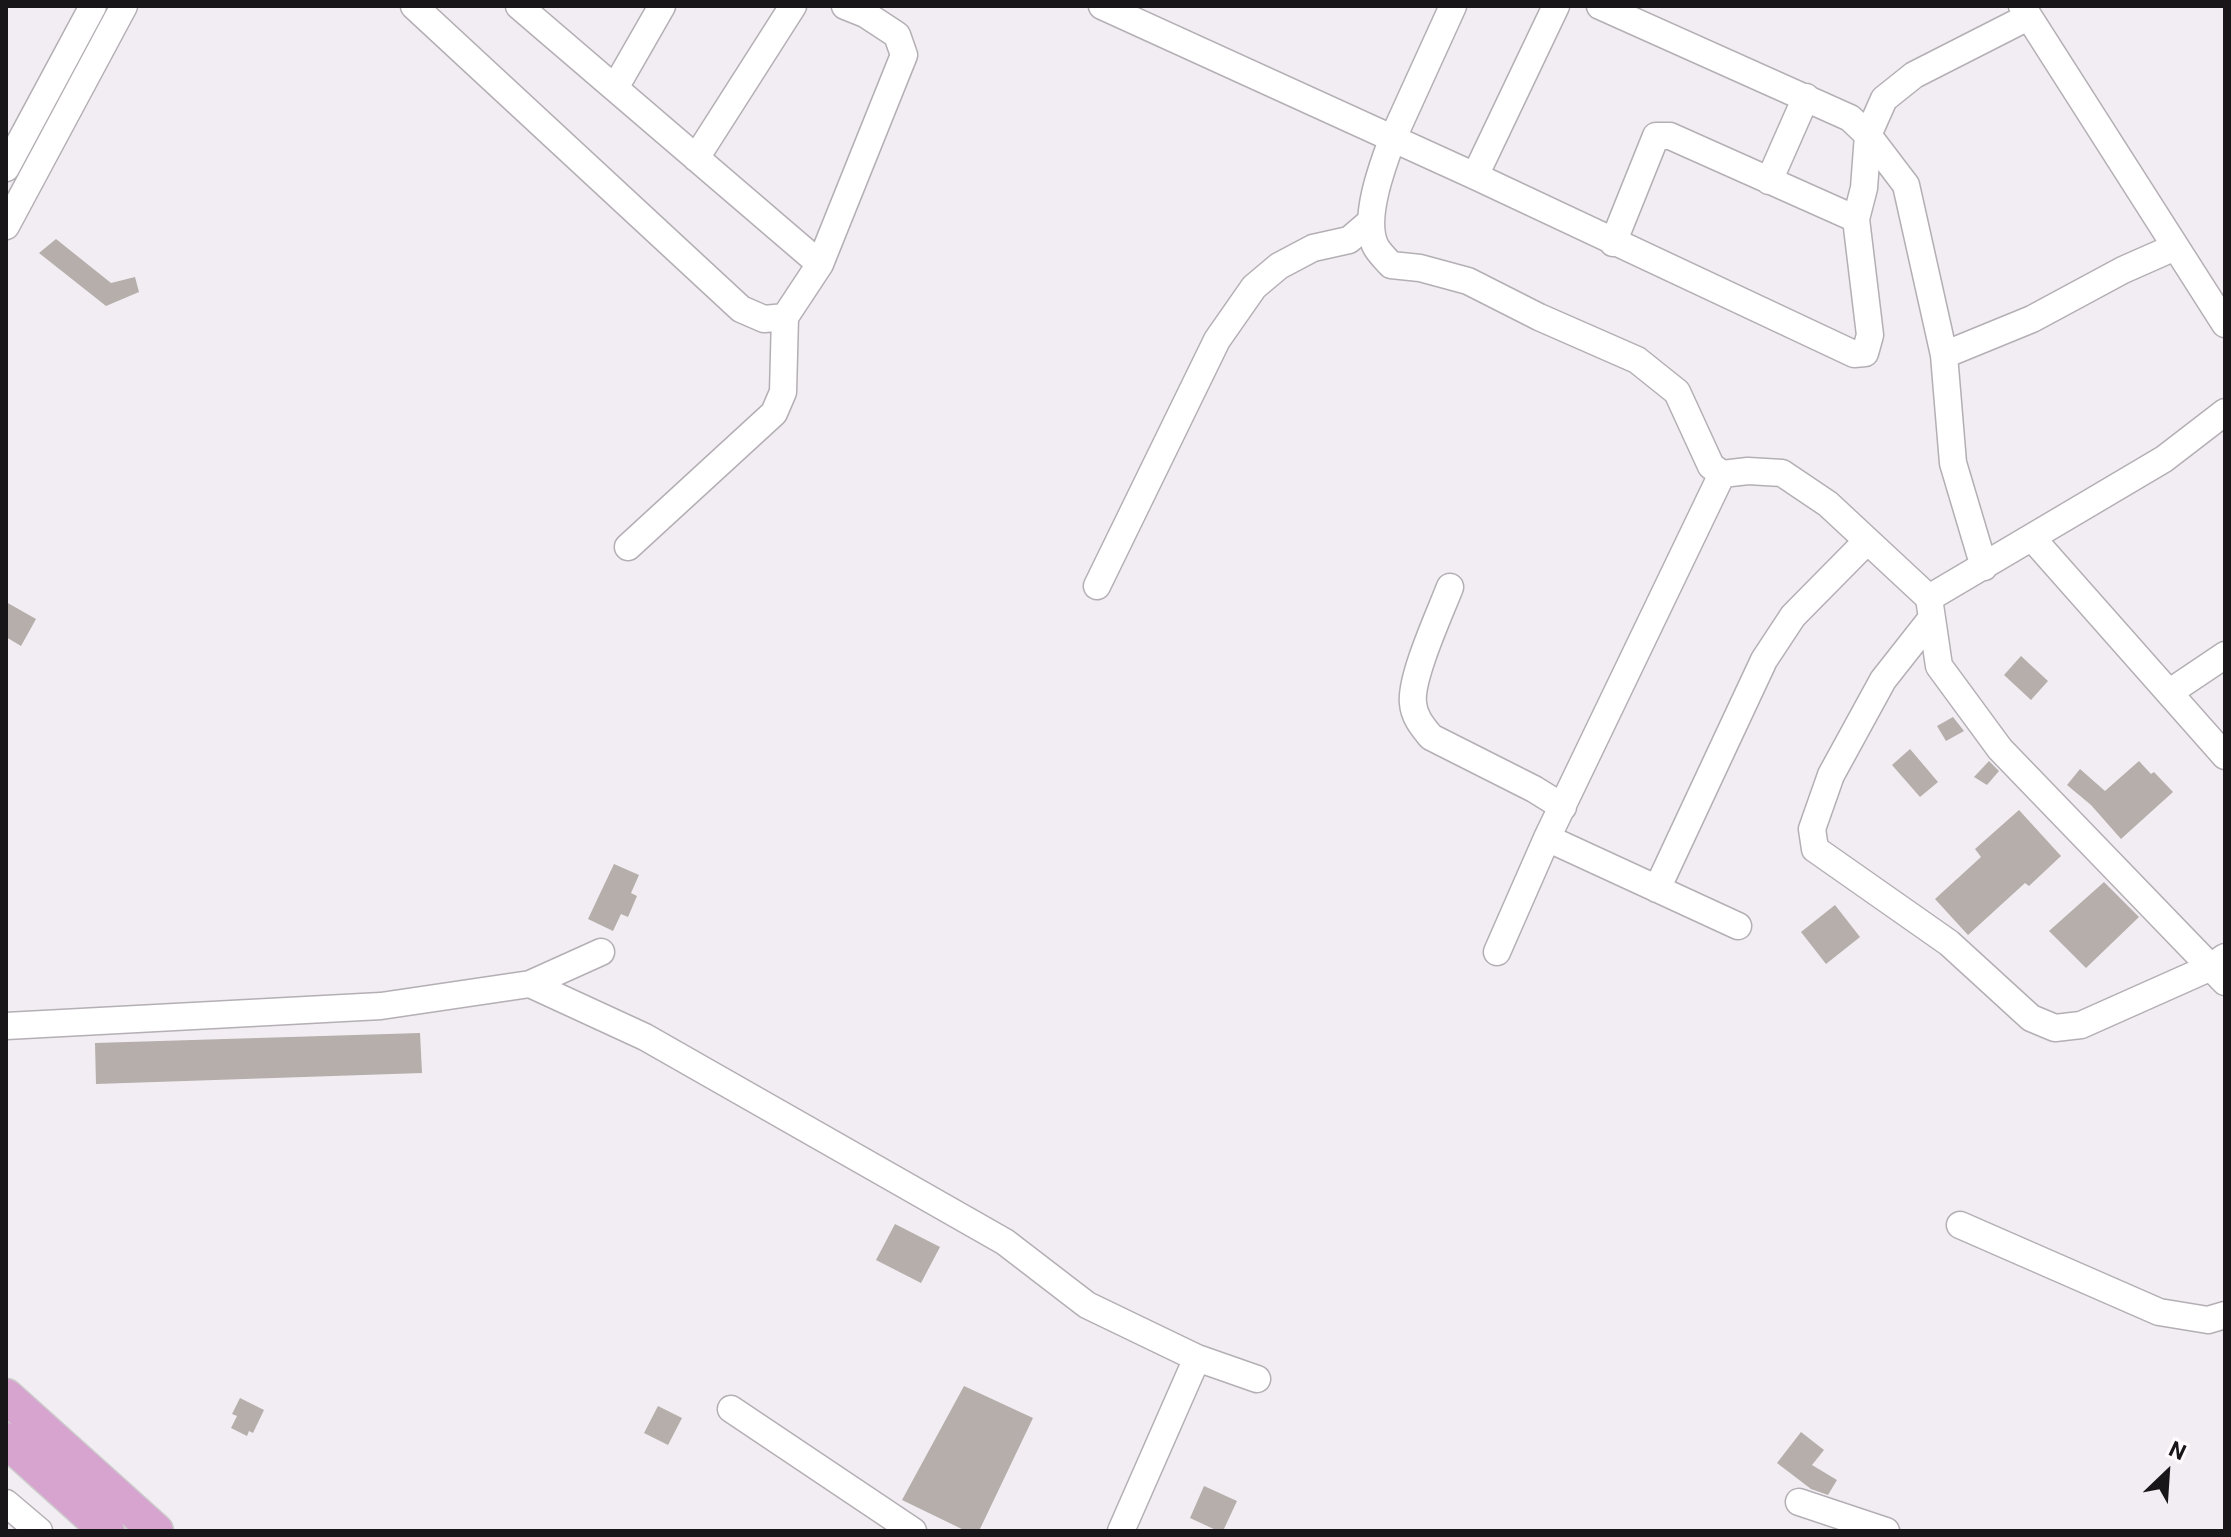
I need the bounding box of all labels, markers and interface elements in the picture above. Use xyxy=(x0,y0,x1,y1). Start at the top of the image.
north arrow xyxy=(2127,1433,2207,1513)
text: N xyxy=(2165,1436,2190,1465)

